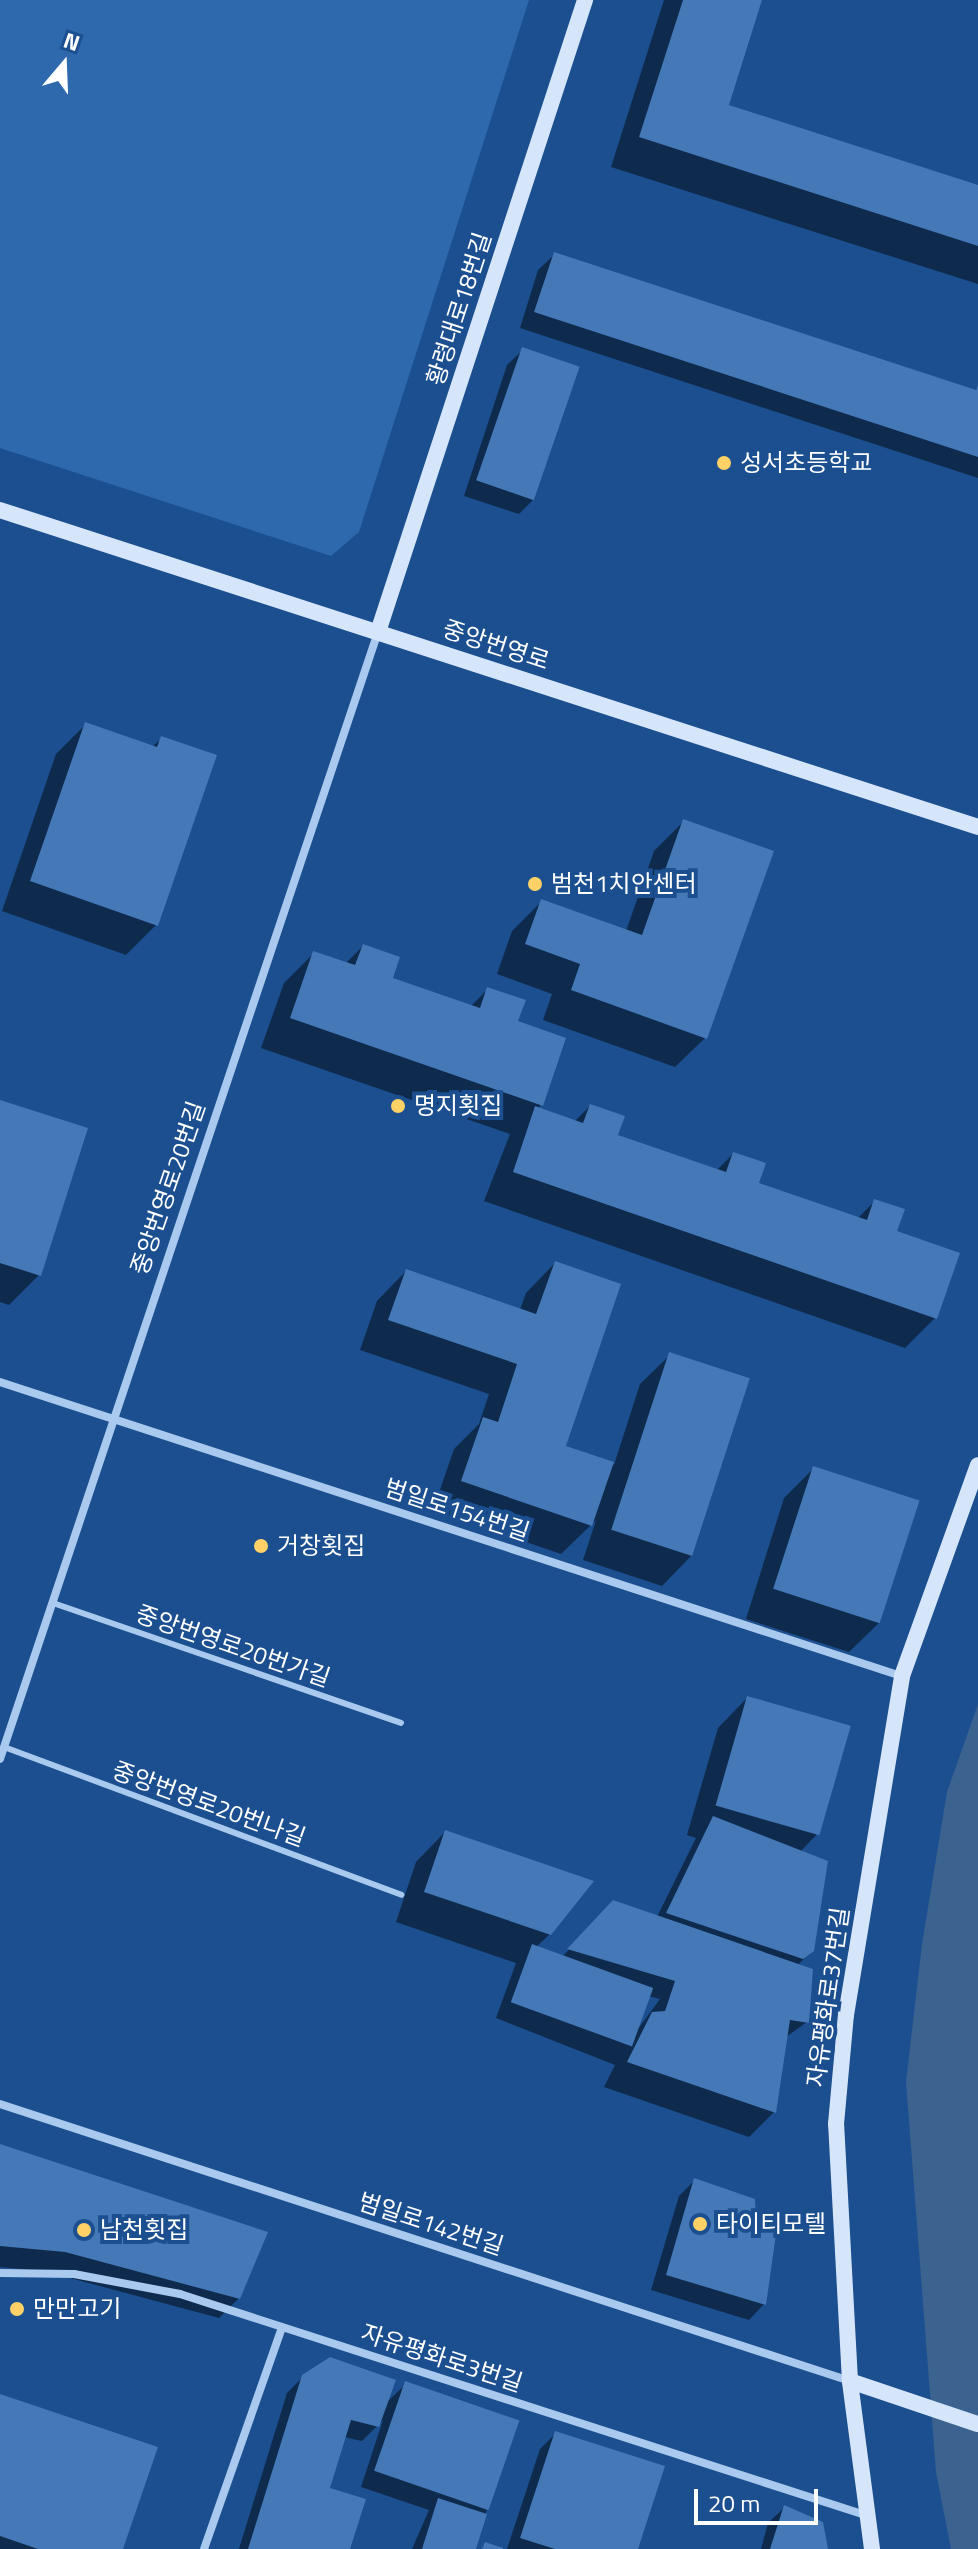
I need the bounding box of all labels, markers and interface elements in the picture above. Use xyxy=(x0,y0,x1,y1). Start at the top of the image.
text: N xyxy=(59,23,85,60)
north arrow xyxy=(24,24,104,104)
street label: 황령대로18번길 xyxy=(421,229,497,389)
place label: 성서초등학교 xyxy=(740,449,872,477)
marker: 성서초등학교 xyxy=(715,454,733,472)
street label: 중앙번영로 xyxy=(439,614,553,676)
place label: 범천1치안센터 xyxy=(551,870,697,898)
marker: 범천1치안센터 xyxy=(526,875,544,893)
place label: 명지횟집 xyxy=(414,1092,502,1120)
marker: 명지횟집 xyxy=(389,1097,407,1115)
street label: 중앙번영로20번길 xyxy=(125,1098,211,1278)
street label: 범일로154번길 xyxy=(381,1473,533,1547)
place label: 거창횟집 xyxy=(277,1532,365,1560)
marker: 거창횟집 xyxy=(252,1537,270,1555)
street label: 중앙번영로20번가길 xyxy=(132,1599,334,1693)
street label: 중앙번영로20번나길 xyxy=(108,1756,310,1852)
street label: 자유평화로37번길 xyxy=(801,1905,855,2089)
street label: 범일로142번길 xyxy=(355,2187,507,2261)
place label: 타이티모텔 xyxy=(716,2210,826,2238)
marker: 타이티모텔 xyxy=(691,2215,709,2233)
place label: 남천횟집 xyxy=(100,2216,188,2244)
marker: 남천횟집 xyxy=(75,2221,93,2239)
place label: 만만고기 xyxy=(33,2295,121,2323)
marker: 만만고기 xyxy=(8,2300,26,2318)
street label: 자유평화로3번길 xyxy=(358,2318,526,2398)
scale bar xyxy=(698,2473,822,2523)
text: 20 m xyxy=(708,2485,760,2521)

